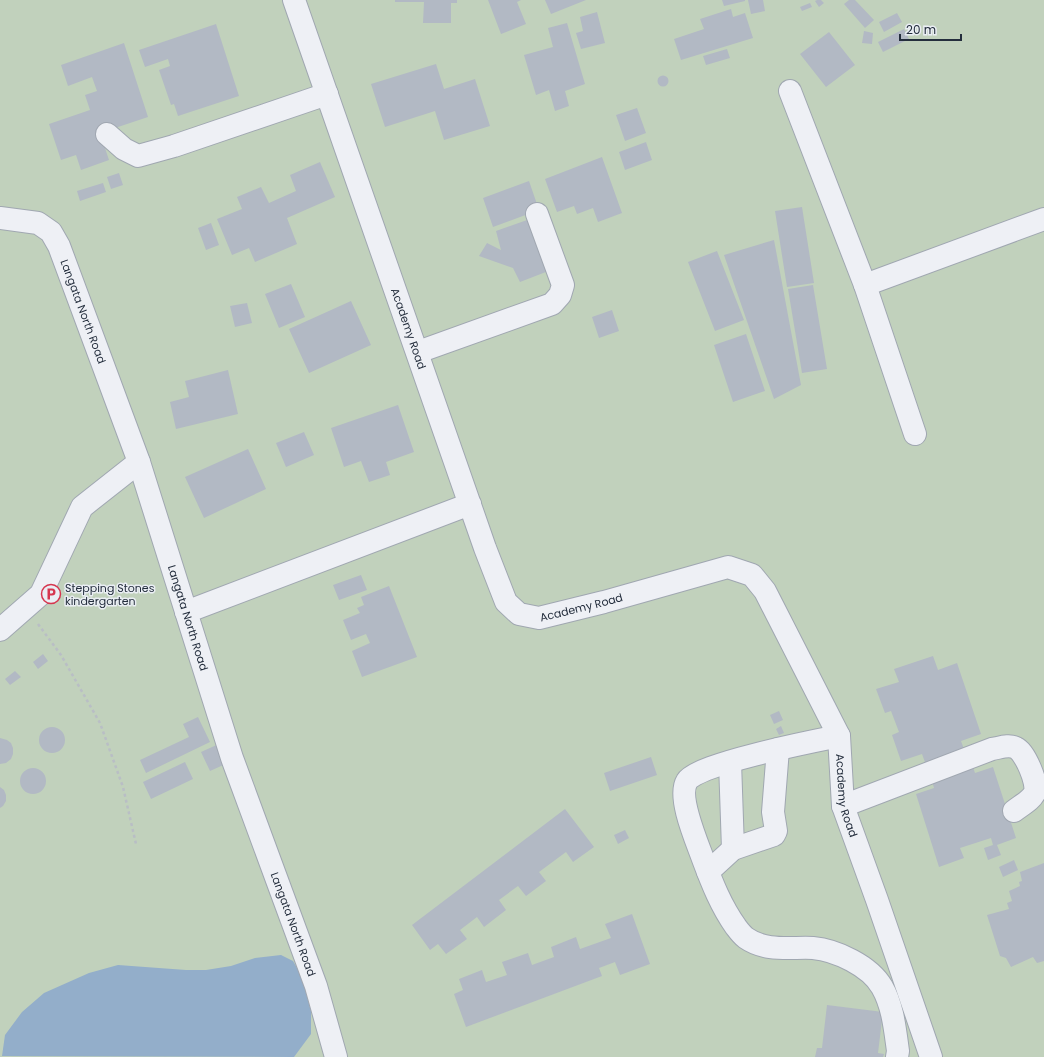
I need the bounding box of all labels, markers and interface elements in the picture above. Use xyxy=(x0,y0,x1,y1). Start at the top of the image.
scale bar xyxy=(900,16,961,42)
text: 20 m xyxy=(906,21,936,38)
street label: Langata North Road xyxy=(57,257,110,366)
street label: Academy Road xyxy=(387,286,430,371)
street label: Langata North Road xyxy=(164,563,212,673)
place label: Stepping Stones kindergarten xyxy=(65,580,155,609)
parking icon: Stepping Stones kindergarten xyxy=(40,583,62,605)
street label: Academy Road xyxy=(538,589,625,625)
street label: Academy Road xyxy=(832,753,862,839)
street label: Langata North Road xyxy=(267,870,320,979)

